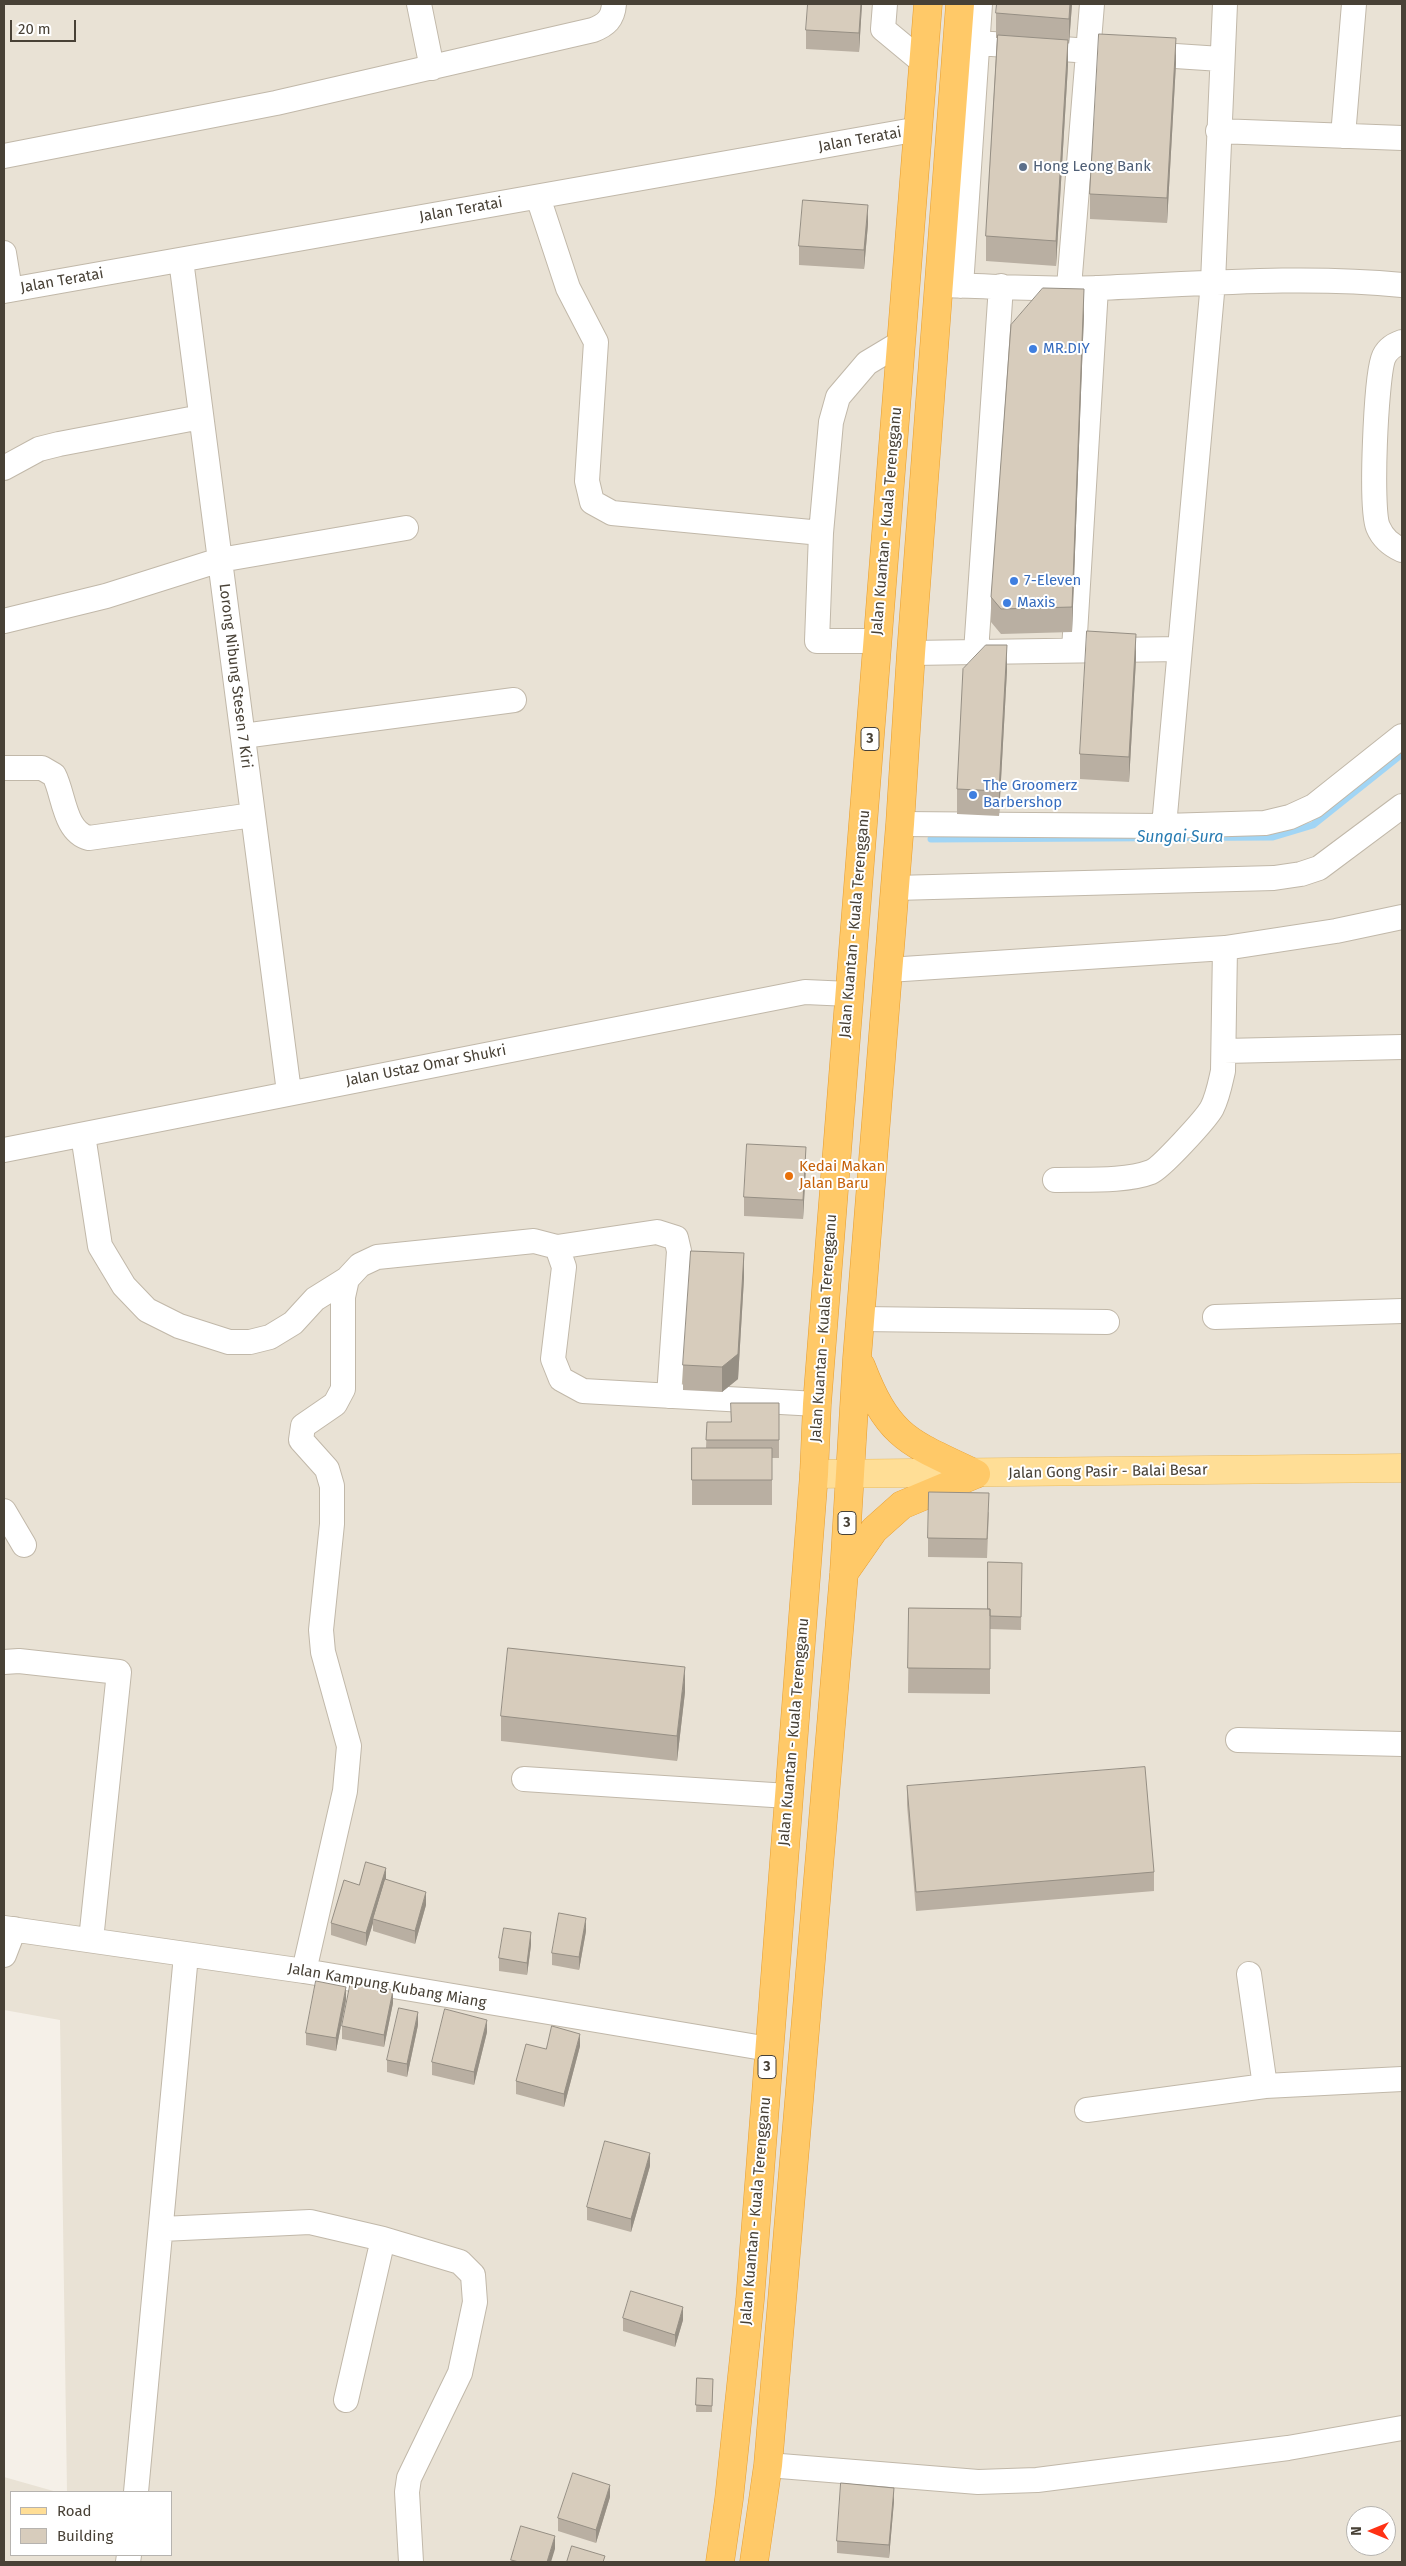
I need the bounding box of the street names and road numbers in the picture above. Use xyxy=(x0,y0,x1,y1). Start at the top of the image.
street label: Jalan Teratai xyxy=(817,124,903,156)
street label: Jalan Teratai xyxy=(418,194,504,226)
street label: Jalan Teratai xyxy=(19,265,105,297)
street label: Jalan Kuantan - Kuala Terengganu xyxy=(868,406,906,636)
street label: Lorong Nibung Stesen 7 Kiri xyxy=(215,582,255,770)
road number: 3 xyxy=(861,728,879,751)
street label: Jalan Kuantan - Kuala Terengganu xyxy=(836,809,874,1039)
street label: Jalan Ustaz Omar Shukri xyxy=(344,1042,508,1090)
street label: Jalan Kuantan - Kuala Terengganu xyxy=(807,1213,841,1443)
street label: Jalan Gong Pasir - Balai Besar xyxy=(1008,1461,1208,1483)
road number: 3 xyxy=(838,1512,856,1535)
street label: Jalan Kuantan - Kuala Terengganu xyxy=(775,1617,813,1847)
street label: Jalan Kampung Kubang Miang xyxy=(286,1960,488,2012)
road number: 3 xyxy=(758,2056,776,2078)
street label: Jalan Kuantan - Kuala Terengganu xyxy=(737,2096,775,2326)

